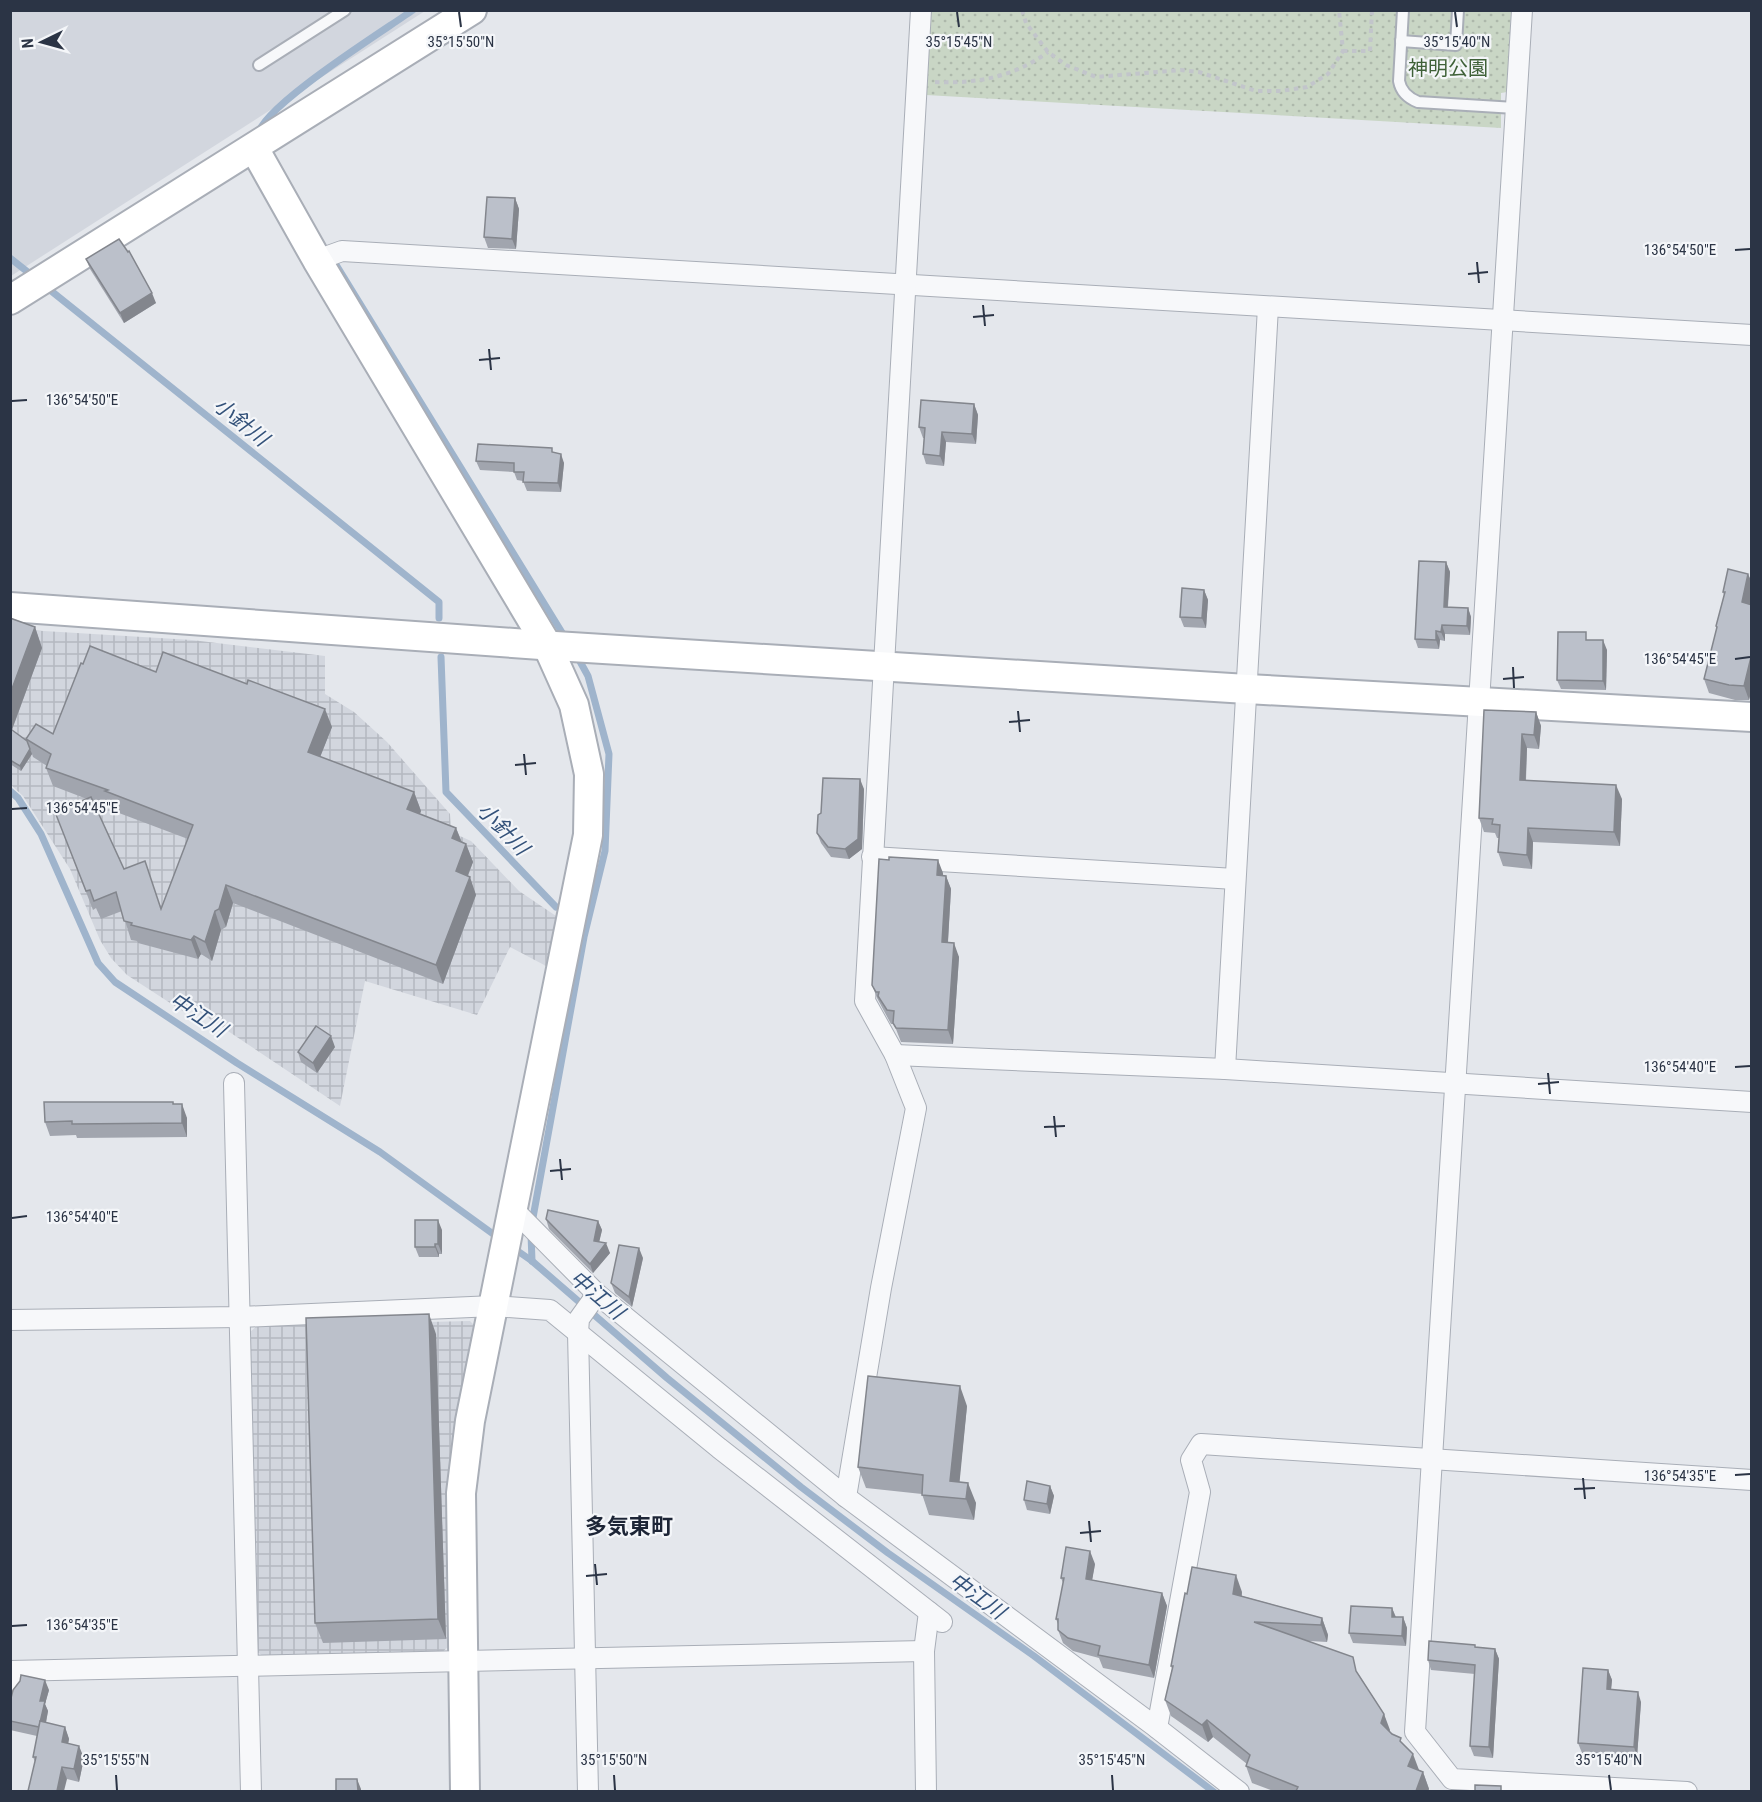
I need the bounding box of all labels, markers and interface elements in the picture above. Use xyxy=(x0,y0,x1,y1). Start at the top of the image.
north arrow xyxy=(12,12,72,72)
text: 35°15'50"N xyxy=(428,33,494,51)
text: 35°15'45"N xyxy=(926,33,992,51)
text: 35°15'40"N xyxy=(1424,33,1490,51)
text: N xyxy=(18,38,37,49)
park label: 神明公園 xyxy=(1408,56,1488,80)
text: 136°54'50"E xyxy=(1644,241,1716,259)
text: 136°54'50"E xyxy=(46,391,118,409)
water label: 小針川 xyxy=(209,393,275,452)
text: 136°54'45"E xyxy=(1644,650,1716,668)
water label: 小針川 xyxy=(472,798,535,861)
text: 136°54'45"E xyxy=(46,799,118,817)
water label: 中江川 xyxy=(165,988,233,1043)
text: 136°54'40"E xyxy=(1644,1058,1716,1076)
text: 136°54'40"E xyxy=(46,1208,118,1226)
water label: 中江川 xyxy=(565,1266,630,1326)
text: 136°54'35"E xyxy=(1644,1467,1716,1485)
district label: 多気東町 xyxy=(585,1514,673,1539)
water label: 中江川 xyxy=(944,1568,1011,1625)
text: 136°54'35"E xyxy=(46,1616,118,1634)
text: 35°15'55"N xyxy=(83,1751,149,1769)
text: 35°15'50"N xyxy=(581,1751,647,1769)
text: 35°15'45"N xyxy=(1079,1751,1145,1769)
text: 35°15'40"N xyxy=(1576,1751,1642,1769)

